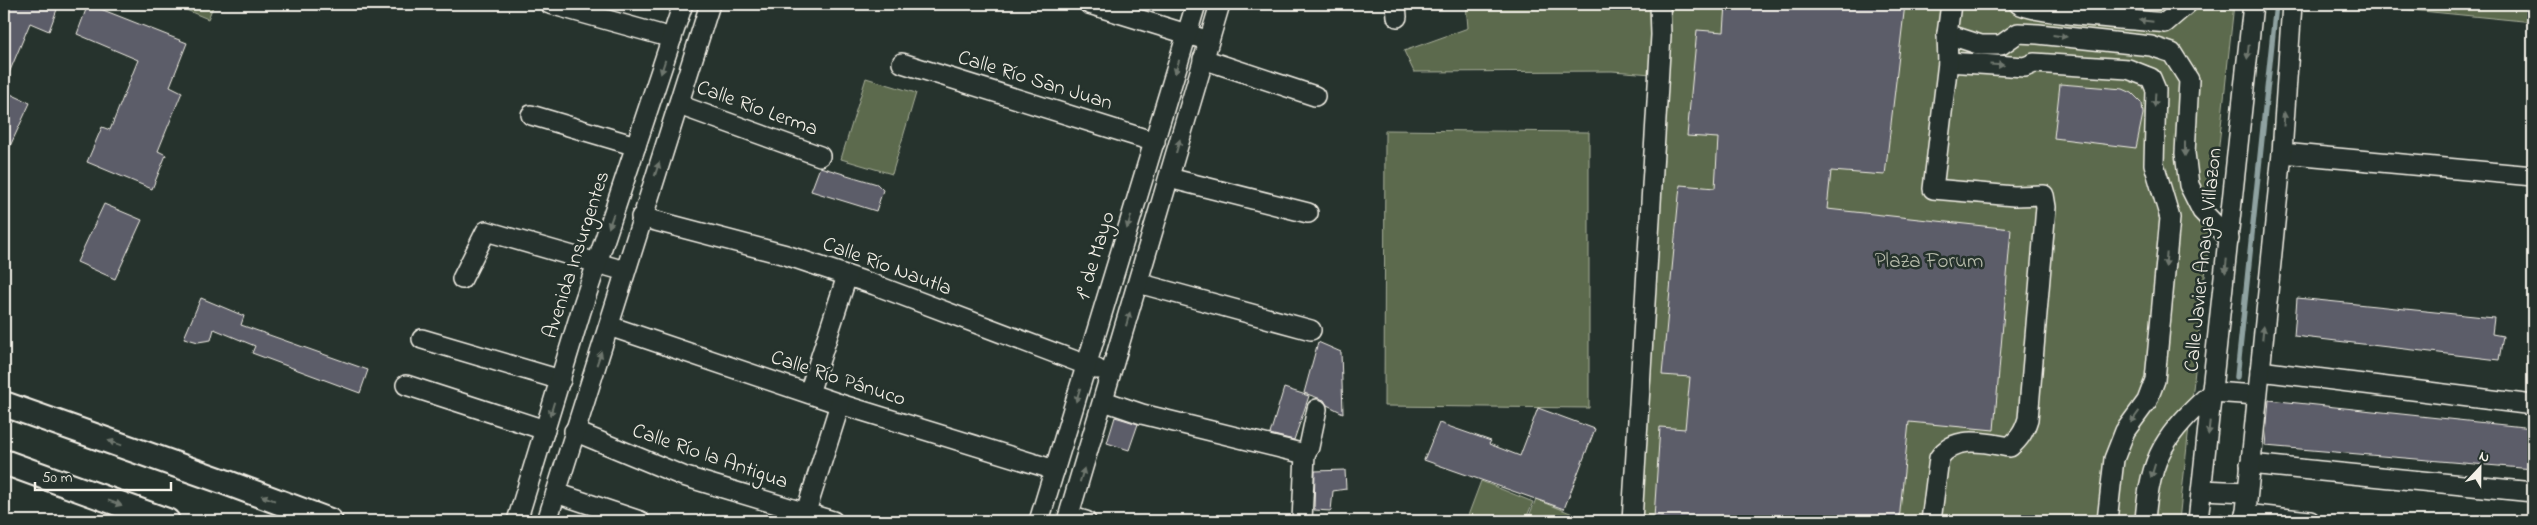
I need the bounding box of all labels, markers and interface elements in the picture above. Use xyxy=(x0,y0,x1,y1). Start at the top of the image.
one-way arrow xyxy=(2137,16,2153,24)
one-way arrow xyxy=(2052,32,2068,40)
street label: Calle Río San Juan xyxy=(954,43,1116,119)
one-way arrow xyxy=(2244,45,2252,61)
one-way arrow xyxy=(658,60,666,75)
one-way arrow xyxy=(1173,60,1181,75)
one-way arrow xyxy=(1989,62,2005,70)
street label: Calle Río Lerma xyxy=(692,73,822,145)
one-way arrow xyxy=(2150,93,2158,109)
one-way arrow xyxy=(2280,111,2288,127)
one-way arrow xyxy=(1174,138,1182,154)
one-way arrow xyxy=(2181,141,2189,157)
street label: Calle Javier Anaya Villazon xyxy=(2177,146,2233,374)
one-way arrow xyxy=(654,162,661,177)
street label: Avenida Insurgentes xyxy=(536,167,620,343)
street label: 1° de Mayo xyxy=(1068,208,1126,305)
one-way arrow xyxy=(607,214,615,229)
one-way arrow xyxy=(1125,215,1133,230)
street label: Calle Río Nautla xyxy=(818,230,956,304)
park label: Plaza Forum xyxy=(1875,247,1983,277)
one-way arrow xyxy=(2162,252,2170,268)
one-way arrow xyxy=(2222,258,2230,274)
one-way arrow xyxy=(1124,311,1132,326)
one-way arrow xyxy=(2259,325,2267,341)
street label: Calle Río Pánuco xyxy=(767,343,909,415)
one-way arrow xyxy=(595,350,603,365)
one-way arrow xyxy=(1073,387,1081,402)
one-way arrow xyxy=(547,402,555,417)
one-way arrow xyxy=(2130,410,2141,423)
street label: Calle Río la Antigua xyxy=(627,416,792,500)
one-way arrow xyxy=(2205,420,2213,436)
one-way arrow xyxy=(107,439,122,447)
north arrow xyxy=(2454,442,2504,492)
text: N xyxy=(2476,446,2493,469)
scale bar xyxy=(35,460,171,492)
one-way arrow xyxy=(2149,464,2157,479)
text: 50 m xyxy=(42,467,73,489)
one-way arrow xyxy=(1078,467,1086,482)
one-way arrow xyxy=(260,494,275,502)
one-way arrow xyxy=(108,500,123,507)

